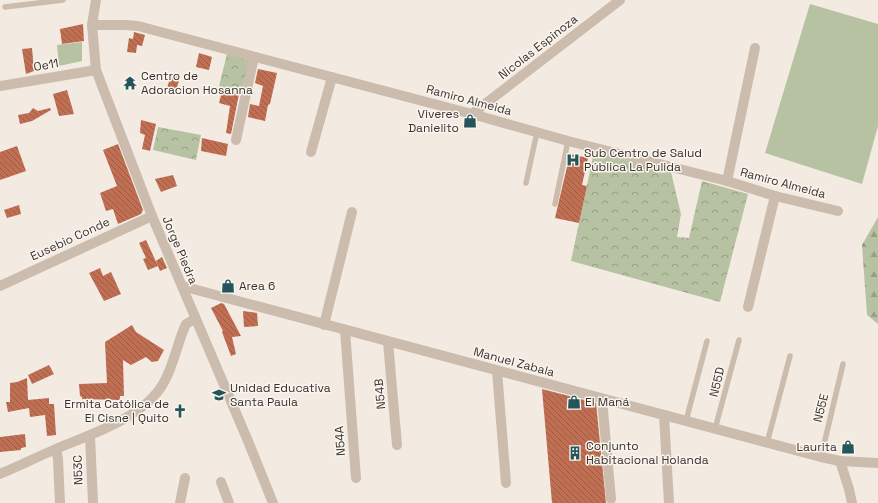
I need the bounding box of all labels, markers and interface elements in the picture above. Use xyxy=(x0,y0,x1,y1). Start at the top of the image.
street label: Nicolas Espinoza xyxy=(495,11,581,83)
street label: Oe11 xyxy=(32,55,60,75)
place label: Centro de Adoracion Hosanna xyxy=(141,68,253,98)
temple icon: Centro de Adoracion Hosanna xyxy=(122,75,138,91)
street label: Ramiro Almeida xyxy=(424,81,514,119)
place label: Viveres Danielito xyxy=(408,106,459,136)
shop icon: Viveres Danielito xyxy=(462,113,478,129)
place label: Sub Centro de Salud Pública La Pulida xyxy=(584,145,702,175)
hospital icon: Sub Centro de Salud Pública La Pulida xyxy=(565,152,581,168)
street label: Ramiro Almeida xyxy=(738,164,828,202)
street label: Jorge Piedra xyxy=(158,213,202,287)
street label: Eusebio Conde xyxy=(28,214,112,264)
shop icon: Area 6 xyxy=(220,278,236,294)
place label: Area 6 xyxy=(239,278,275,294)
street label: Manuel Zabala xyxy=(472,343,556,381)
street label: N55D xyxy=(706,365,728,399)
street label: N54B xyxy=(371,378,389,410)
place label: Unidad Educativa Santa Paula xyxy=(230,380,331,410)
school or university icon: Unidad Educativa Santa Paula xyxy=(211,387,227,403)
street label: N55E xyxy=(810,392,832,424)
shop icon: El Maná xyxy=(566,394,582,410)
place label: El Maná xyxy=(585,394,629,410)
place label: Ermita Católica de El Cisne | Quito xyxy=(64,396,169,426)
church icon: Ermita Católica de El Cisne | Quito xyxy=(172,403,188,419)
street label: N54A xyxy=(331,425,349,457)
place label: Conjunto Habitacional Holanda xyxy=(586,438,709,468)
place label: Laurita xyxy=(797,439,837,455)
shop icon: Laurita xyxy=(840,439,856,455)
building icon: Conjunto Habitacional Holanda xyxy=(567,445,583,461)
street label: N53C xyxy=(69,454,87,485)

